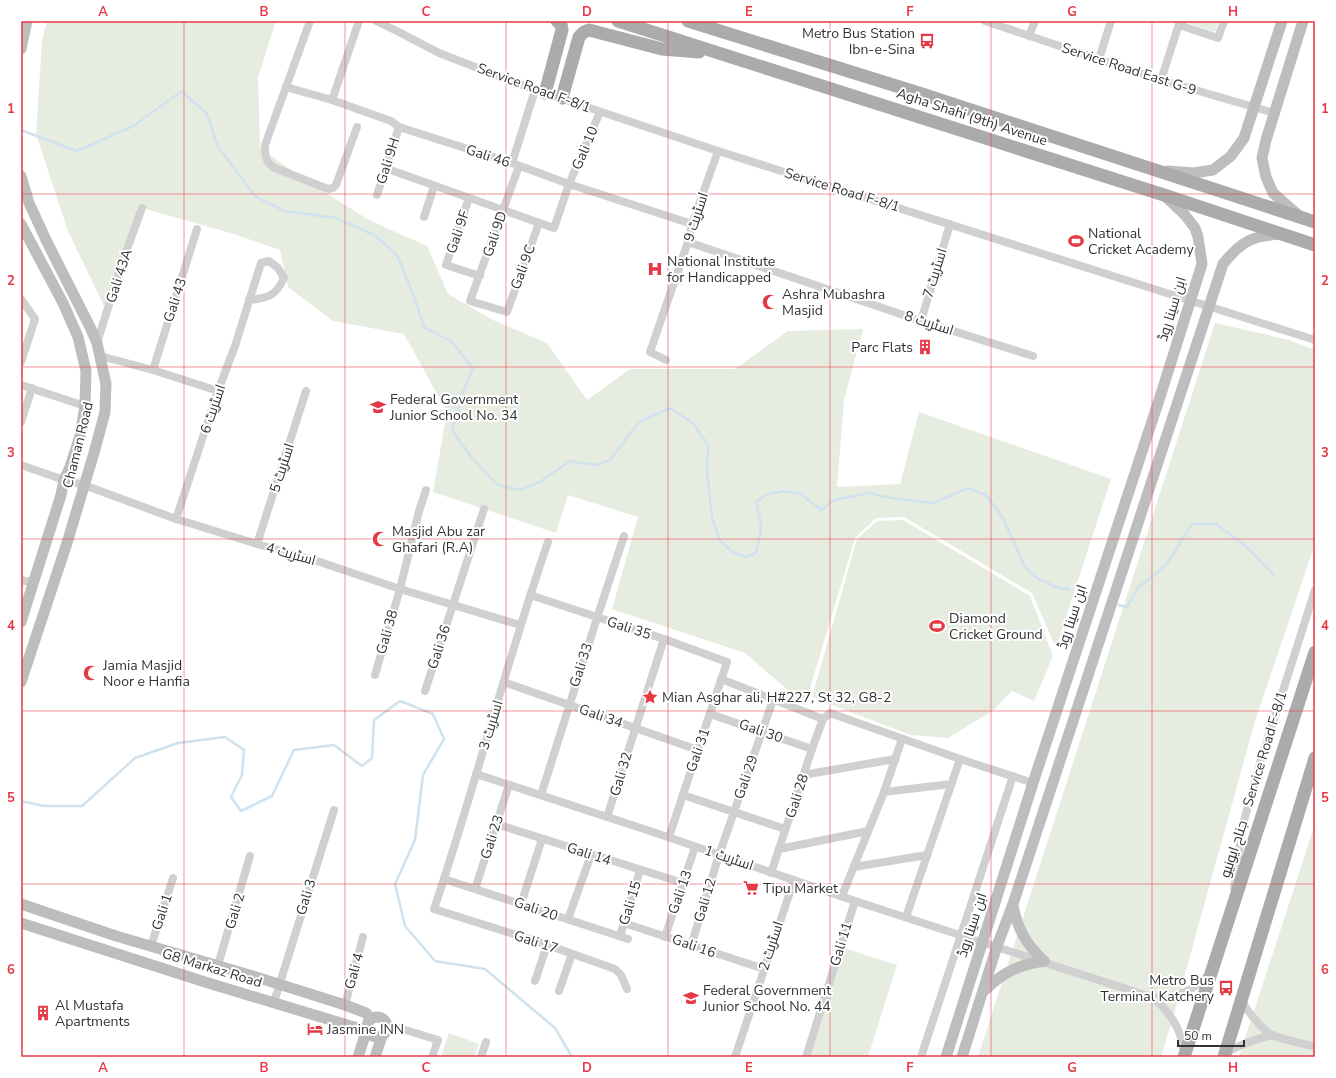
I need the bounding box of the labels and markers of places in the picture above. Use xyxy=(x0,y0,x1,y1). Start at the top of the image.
place label: Metro Bus Station Ibn-e-Sina xyxy=(802,24,915,59)
bus stop icon: Metro Bus Station Ibn-e-Sina xyxy=(918,32,936,50)
place label: National Cricket Academy xyxy=(1088,224,1194,259)
sports icon: National Cricket Academy xyxy=(1067,232,1085,250)
place label: National Institute for Handicapped xyxy=(667,252,775,287)
hospital icon: National Institute for Handicapped xyxy=(646,260,664,278)
place label: Ashra Mubashra Masjid xyxy=(782,285,885,320)
mosque icon: Ashra Mubashra Masjid xyxy=(761,293,779,311)
place label: Parc Flats xyxy=(851,338,913,357)
building icon: Parc Flats xyxy=(916,338,934,356)
place label: Federal Government Junior School No. 34 xyxy=(389,390,518,425)
school or university icon: Federal Government Junior School No. 34 xyxy=(369,398,387,416)
place label: Masjid Abu zar Ghafari (R.A) xyxy=(392,522,485,557)
mosque icon: Masjid Abu zar Ghafari (R.A) xyxy=(371,530,389,548)
place label: Diamond Cricket Ground xyxy=(949,609,1043,644)
sports icon: Diamond Cricket Ground xyxy=(928,617,946,635)
place label: Jamia Masjid Noor e Hanfia xyxy=(102,656,190,691)
mosque icon: Jamia Masjid Noor e Hanfia xyxy=(82,664,100,682)
place icon: Mian Asghar ali, H#227, St 32, G8-2 xyxy=(641,688,659,706)
place label: Mian Asghar ali, H#227, St 32, G8-2 xyxy=(662,688,891,707)
supermarket icon: Tipu Market xyxy=(742,879,760,897)
place label: Tipu Market xyxy=(763,879,838,898)
place label: Metro Bus Terminal Katchery xyxy=(1100,971,1215,1006)
bus stop icon: Metro Bus Terminal Katchery xyxy=(1217,979,1235,997)
place label: Federal Government Junior School No. 44 xyxy=(702,981,831,1016)
school or university icon: Federal Government Junior School No. 44 xyxy=(682,989,700,1007)
place label: Al Mustafa Apartments xyxy=(55,996,130,1031)
building icon: Al Mustafa Apartments xyxy=(34,1004,52,1022)
hotel icon: Jasmine INN xyxy=(306,1020,324,1038)
place label: Jasmine INN xyxy=(326,1020,404,1039)

